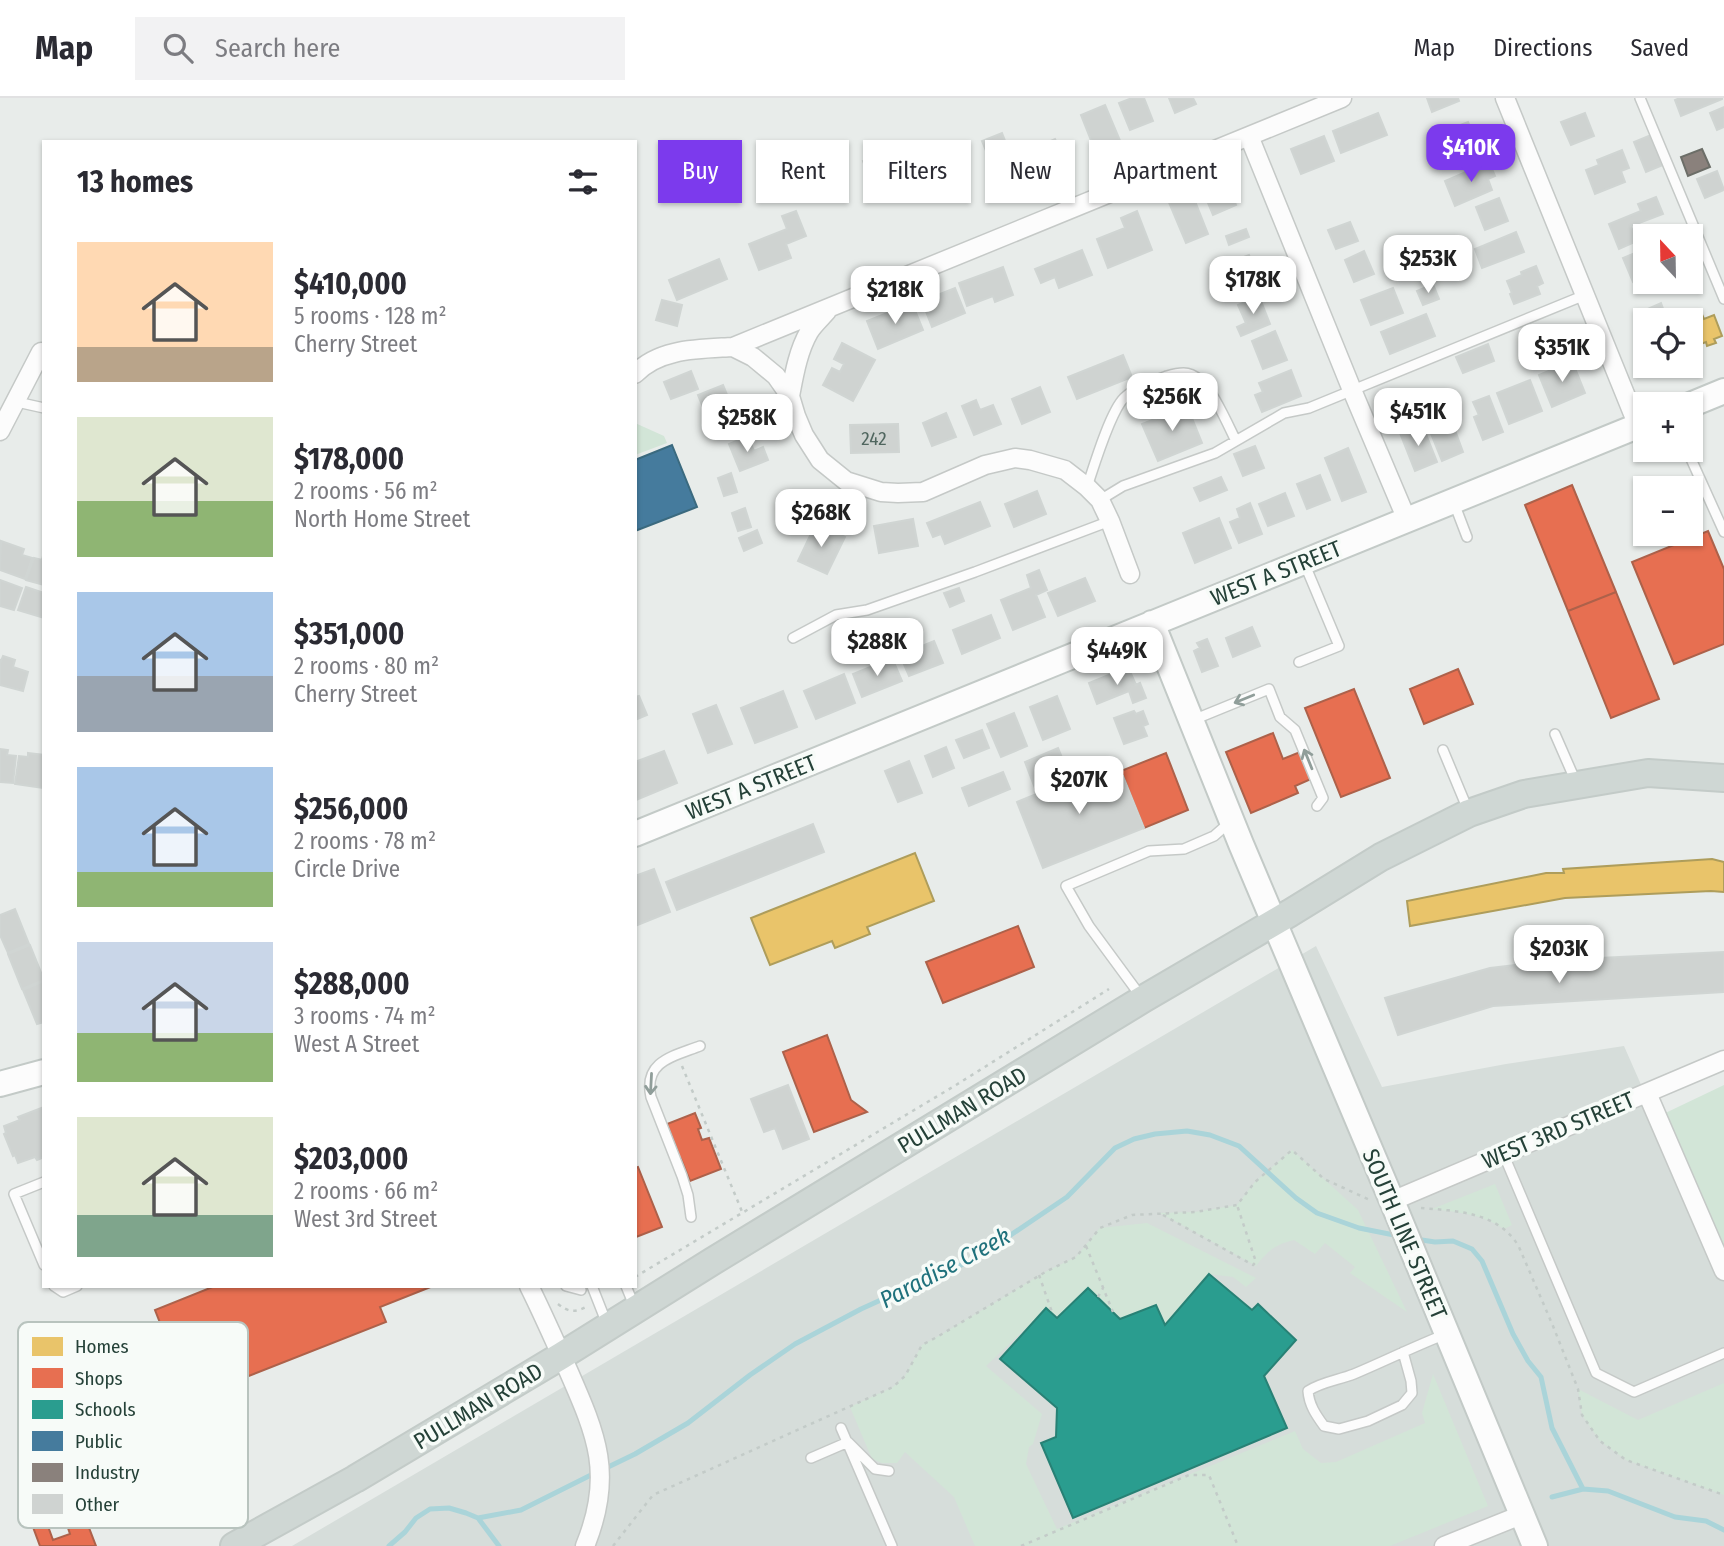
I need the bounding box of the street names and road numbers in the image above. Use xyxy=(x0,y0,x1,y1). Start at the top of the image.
street label: WEST A STREET xyxy=(1207,534,1346,612)
street label: WEST A STREET xyxy=(682,748,821,826)
street label: PULLMAN ROAD xyxy=(892,1061,1032,1159)
street label: WEST 3RD STREET xyxy=(1478,1085,1639,1175)
street label: SOUTH LINE STREET xyxy=(1357,1145,1454,1324)
street label: PULLMAN ROAD xyxy=(408,1357,548,1455)

